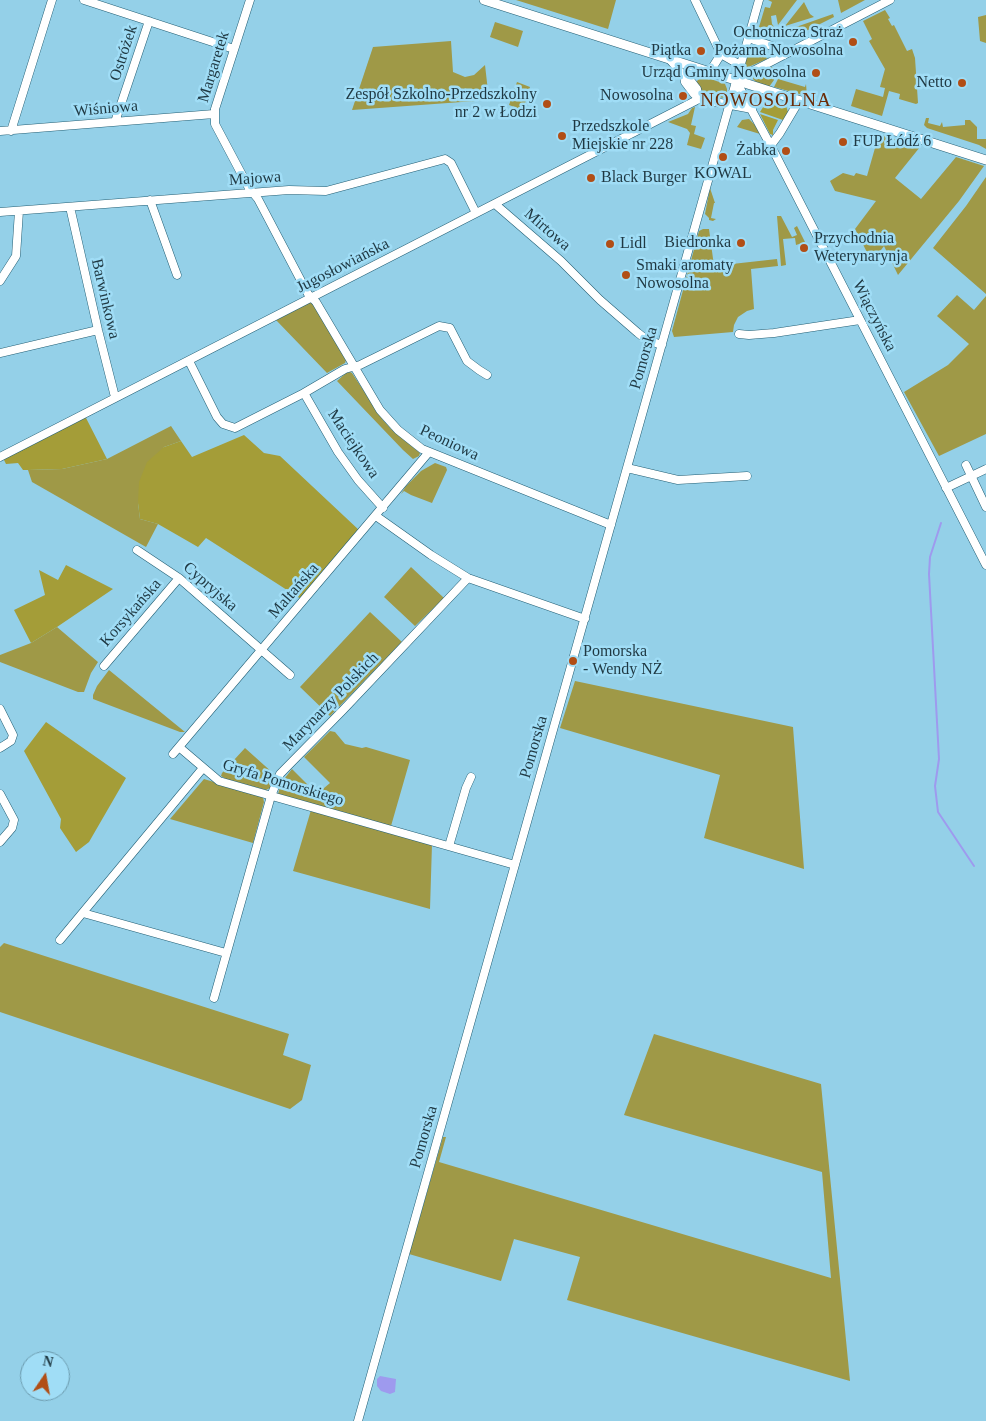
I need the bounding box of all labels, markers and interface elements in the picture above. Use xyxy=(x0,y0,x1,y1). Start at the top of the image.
street label: Ostróżek xyxy=(106,23,142,83)
place label: Ochotnicza Straż Pożarna Nowosolna xyxy=(715,23,843,61)
street label: Margaretek xyxy=(194,29,234,105)
marker: Ochotnicza Straż Pożarna Nowosolna xyxy=(847,36,859,48)
place label: Piątka xyxy=(651,41,691,61)
marker: Piątka xyxy=(695,45,707,57)
place label: Urząd Gminy Nowosolna xyxy=(642,63,806,83)
marker: Urząd Gminy Nowosolna xyxy=(810,67,822,79)
place label: Netto xyxy=(916,73,952,93)
marker: Netto xyxy=(956,77,968,89)
place label: Zespół Szkolno-Przedszkolny nr 2 w Łodzi xyxy=(345,85,537,123)
place label: Nowosolna xyxy=(600,86,673,106)
marker: Nowosolna xyxy=(677,90,689,102)
district label: NOWOSOLNA xyxy=(699,90,833,112)
street label: Wiśniowa xyxy=(73,97,139,121)
marker: Zespół Szkolno-Przedszkolny nr 2 w Łodzi xyxy=(541,98,553,110)
place label: Przedszkole Miejskie nr 228 xyxy=(572,117,673,155)
marker: Przedszkole Miejskie nr 228 xyxy=(556,130,568,142)
place label: FUP Łódź 6 xyxy=(853,132,931,152)
marker: FUP Łódź 6 xyxy=(837,136,849,148)
place label: Żabka xyxy=(736,141,776,161)
marker: Żabka xyxy=(780,145,792,157)
marker: KOWAL xyxy=(717,151,729,163)
place label: KOWAL xyxy=(694,164,752,184)
street label: Majowa xyxy=(228,168,282,190)
place label: Black Burger xyxy=(601,168,686,188)
marker: Black Burger xyxy=(585,172,597,184)
street label: Mirtowa xyxy=(520,205,574,255)
place label: Przychodnia Weterynarynja xyxy=(814,229,908,267)
place label: Biedronka xyxy=(664,233,731,253)
street label: Jugosłowiańska xyxy=(293,234,393,298)
place label: Lidl xyxy=(620,234,647,254)
marker: Biedronka xyxy=(735,237,747,249)
marker: Lidl xyxy=(604,238,616,250)
marker: Przychodnia Weterynarynja xyxy=(798,242,810,254)
place label: Smaki aromaty Nowosolna xyxy=(636,256,733,294)
street label: Barwinkowa xyxy=(86,257,124,341)
marker: Smaki aromaty Nowosolna xyxy=(620,269,632,281)
street label: Wiączyńska xyxy=(848,277,900,355)
street label: Pomorska xyxy=(626,325,662,391)
street label: Maciejkowa xyxy=(323,406,383,482)
street label: Peoniowa xyxy=(416,421,482,465)
street label: Cypryjska xyxy=(179,558,241,616)
street label: Maltańska xyxy=(265,560,323,622)
street label: Korsykańska xyxy=(96,575,166,651)
place label: Pomorska - Wendy NŻ xyxy=(583,642,663,680)
street label: Marynarzy Polskich xyxy=(279,649,383,755)
marker: Pomorska - Wendy NŻ xyxy=(567,655,579,667)
street label: Pomorska xyxy=(516,714,552,780)
street label: Gryfa Pomorskiego xyxy=(220,755,346,811)
street label: Pomorska xyxy=(406,1104,442,1170)
north arrow xyxy=(20,1351,70,1401)
text: N xyxy=(42,1353,55,1370)

